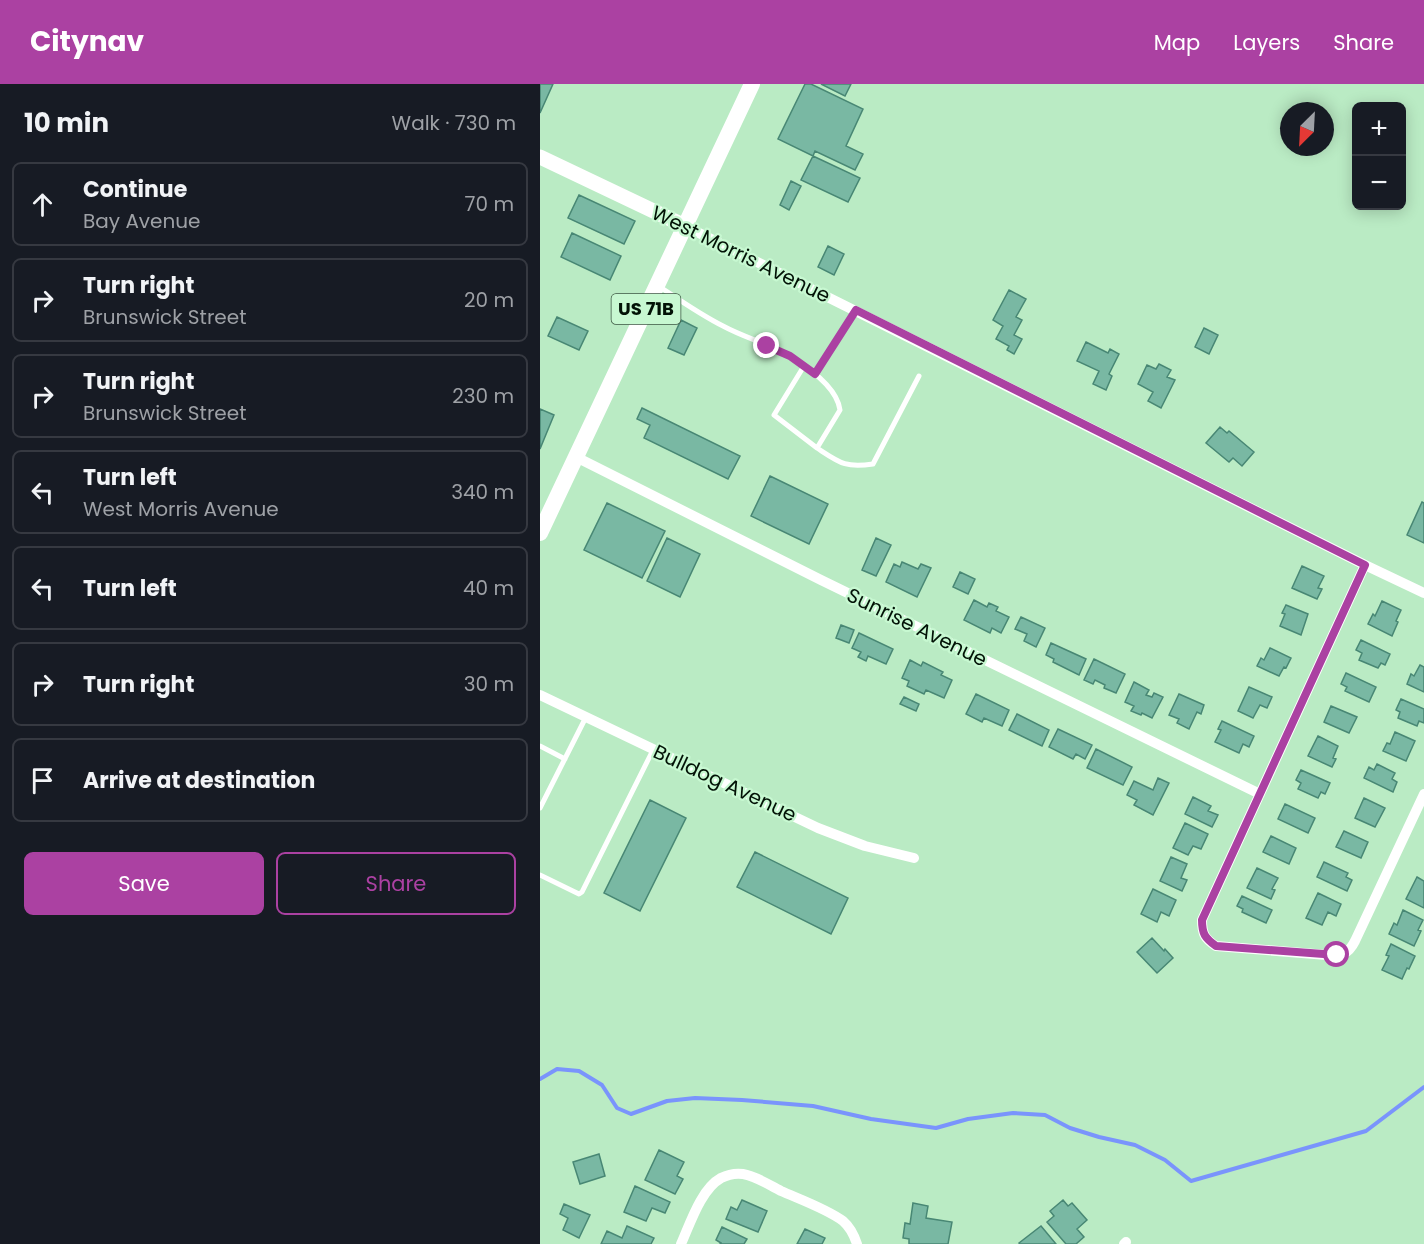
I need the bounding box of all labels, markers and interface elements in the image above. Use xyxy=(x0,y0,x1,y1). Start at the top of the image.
text: Citynav xyxy=(30,22,144,61)
text: Map xyxy=(1154,28,1200,57)
text: Layers xyxy=(1233,28,1300,57)
text: Share xyxy=(1333,28,1394,57)
north arrow xyxy=(1280,102,1334,156)
map controls xyxy=(1352,102,1406,210)
button: + xyxy=(1352,102,1406,156)
text: 10 min xyxy=(24,105,109,141)
text: Walk · 730 m xyxy=(392,109,516,137)
button: − xyxy=(1352,156,1406,210)
text: Continue xyxy=(83,174,187,205)
icon: ahead xyxy=(26,188,59,221)
text: 70 m xyxy=(465,190,514,218)
street label: West Morris Avenue xyxy=(647,199,835,309)
text: Bay Avenue xyxy=(83,207,200,235)
text: Turn right xyxy=(83,270,194,301)
icon: right xyxy=(26,284,59,317)
text: 20 m xyxy=(464,286,514,314)
road number: US 71B xyxy=(612,294,680,324)
text: Brunswick Street xyxy=(83,303,246,331)
route end xyxy=(753,332,779,358)
text: Turn right xyxy=(83,366,194,397)
icon: right xyxy=(26,380,59,413)
text: 230 m xyxy=(452,382,514,410)
text: Brunswick Street xyxy=(83,399,246,427)
text: Turn left xyxy=(83,462,177,493)
icon: left xyxy=(26,476,59,509)
text: 340 m xyxy=(451,478,514,506)
text: West Morris Avenue xyxy=(83,495,279,523)
icon: left xyxy=(26,572,59,605)
text: Turn left xyxy=(83,573,177,604)
text: 40 m xyxy=(463,574,514,602)
street label: Sunrise Avenue xyxy=(842,581,992,673)
icon: right xyxy=(26,668,59,701)
text: Turn right xyxy=(83,669,194,700)
text: 30 m xyxy=(464,670,514,698)
street label: Bulldog Avenue xyxy=(649,738,801,828)
icon: arrive xyxy=(26,764,59,797)
text: Arrive at destination xyxy=(83,765,315,796)
button: Save xyxy=(24,852,264,915)
button: Share xyxy=(276,852,516,915)
route start xyxy=(1323,941,1349,967)

